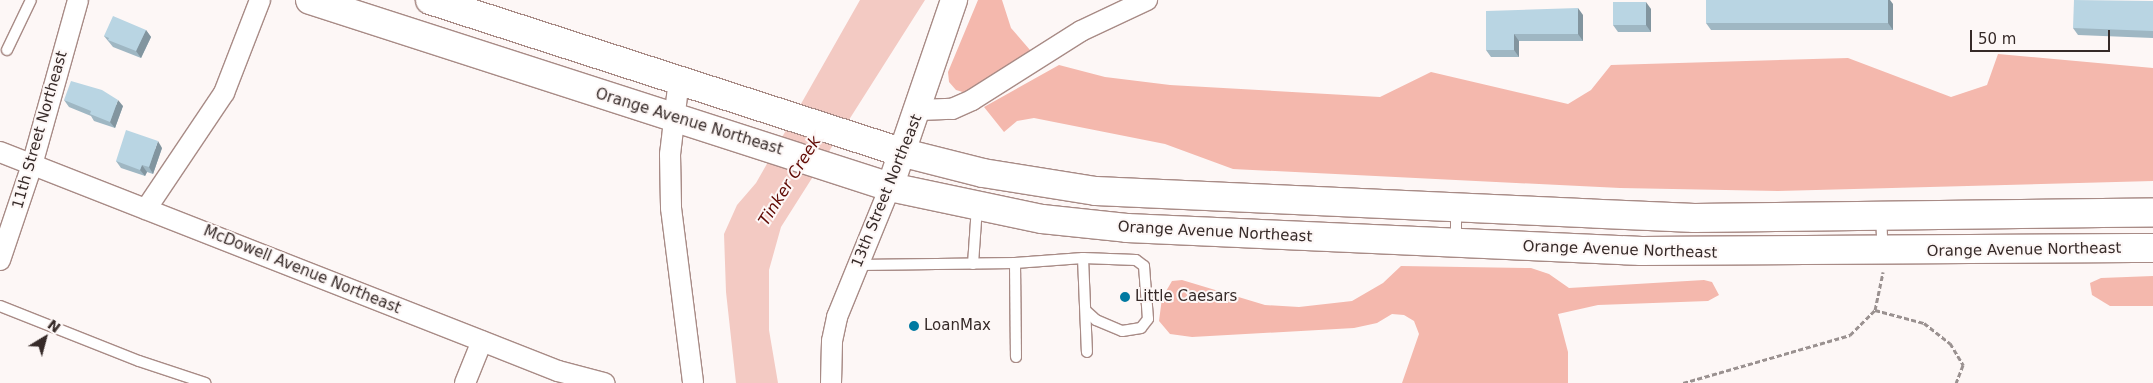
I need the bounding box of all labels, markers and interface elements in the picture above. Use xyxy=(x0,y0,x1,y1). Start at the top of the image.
scale bar xyxy=(1973,20,2113,52)
text: 50 m xyxy=(1978,30,2016,48)
street label: 11th Street Northeast xyxy=(9,49,71,211)
street label: Orange Avenue Northeast xyxy=(593,85,785,159)
street label: 13th Street Northeast xyxy=(848,112,926,270)
water label: Tinker Creek xyxy=(755,133,825,229)
street label: Orange Avenue Northeast xyxy=(1117,218,1313,246)
street label: McDowell Avenue Northeast xyxy=(201,222,403,318)
street label: Orange Avenue Northeast xyxy=(1522,238,1718,262)
street label: Orange Avenue Northeast xyxy=(1926,239,2122,261)
place label: Little Caesars xyxy=(1135,288,1237,306)
marker: Little Caesars xyxy=(1119,291,1131,303)
north arrow xyxy=(20,313,70,363)
text: N xyxy=(45,316,64,336)
place label: LoanMax xyxy=(924,317,991,335)
marker: LoanMax xyxy=(908,320,920,332)

